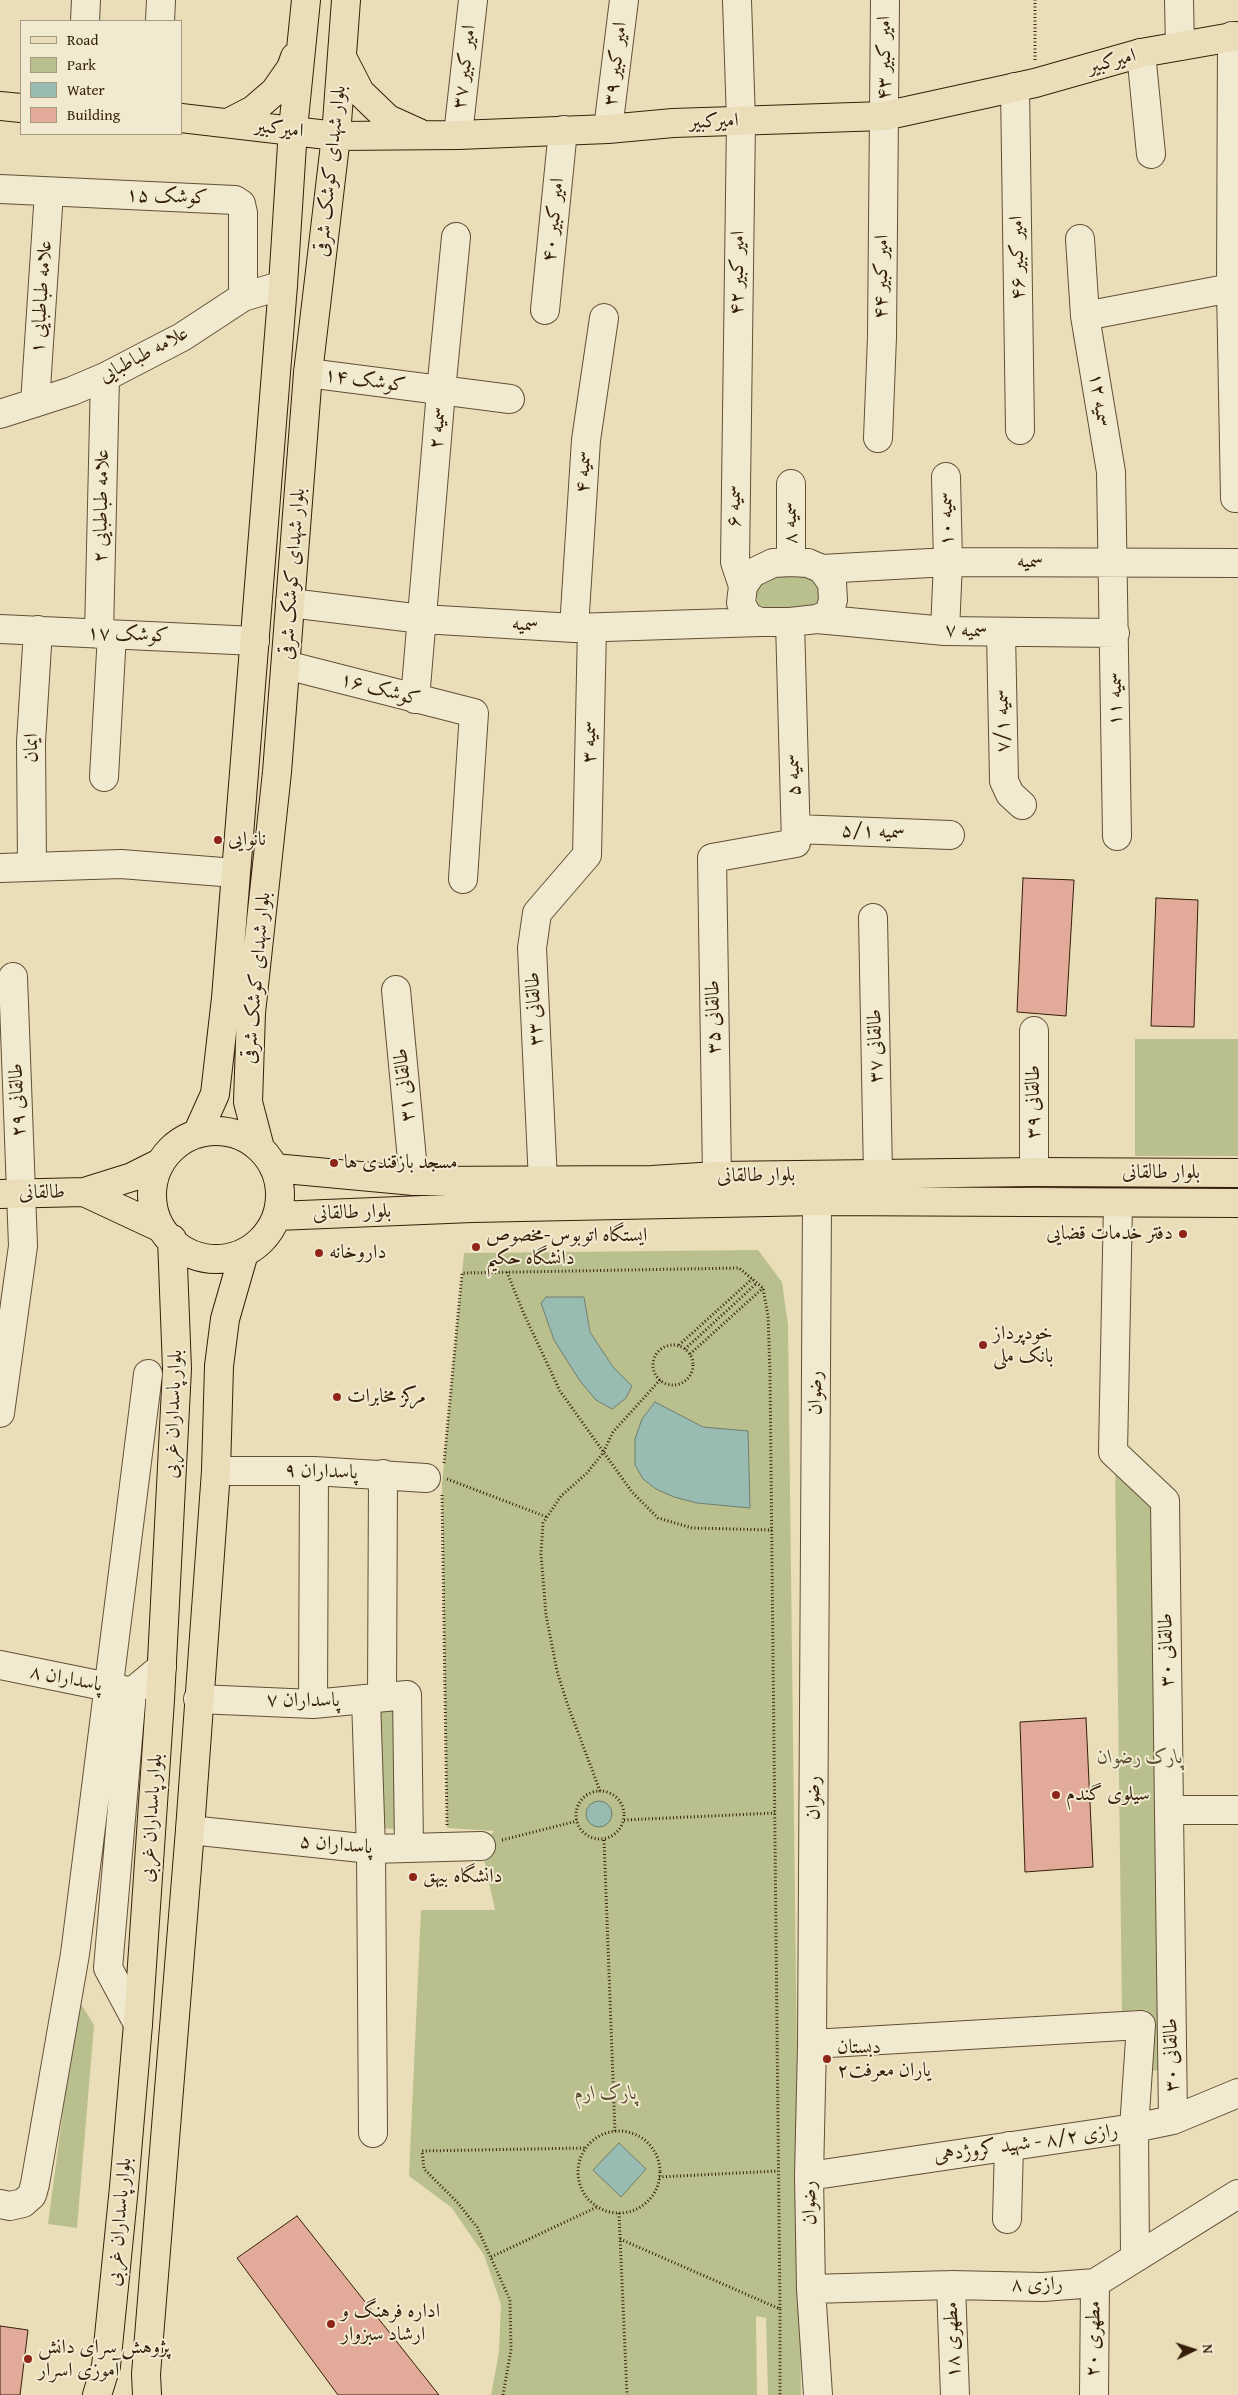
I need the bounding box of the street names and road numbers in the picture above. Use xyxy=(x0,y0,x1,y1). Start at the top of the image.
street label: امیر کبیر ۴۳ xyxy=(873,16,897,100)
street label: امیر کبیر ۳۹ xyxy=(599,21,633,107)
street label: امیر کبیر ۳۷ xyxy=(448,24,482,110)
street label: امیرکبیر xyxy=(1085,44,1139,80)
street label: بلوار شهدای کوشک شرقی xyxy=(310,84,352,258)
street label: امیرکبیر xyxy=(689,109,739,135)
street label: امیرکبیر xyxy=(253,114,305,144)
street label: امیر کبیر ۴۰ xyxy=(538,177,570,263)
street label: کوشک ۱۵ xyxy=(126,184,208,210)
street label: امیر کبیر ۴۶ xyxy=(1005,216,1031,300)
street label: امیر کبیر ۴۲ xyxy=(725,231,751,315)
street label: امیر کبیر ۴۴ xyxy=(869,235,895,319)
street label: علامه طباطبایی ۱ xyxy=(26,239,58,355)
street label: علامه طباطبایی xyxy=(95,321,193,389)
street label: کوشک ۱۴ xyxy=(323,363,407,399)
street label: سمیه ۱۲ xyxy=(1083,371,1115,429)
street label: سمیه ۲ xyxy=(424,406,452,450)
street label: علامه طباطبایی ۲ xyxy=(89,449,115,563)
street label: سمیه ۴ xyxy=(571,450,597,494)
street label: سمیه ۶ xyxy=(723,485,747,527)
street label: بلوار شهدای کوشک شرقی xyxy=(275,487,311,661)
street label: سمیه ۱۰ xyxy=(935,492,959,546)
street label: سمیه ۸ xyxy=(779,502,803,544)
street label: سمیه xyxy=(1017,550,1043,574)
street label: سمیه xyxy=(511,612,539,638)
street label: سمیه ۷ xyxy=(945,619,987,643)
street label: کوشک ۱۷ xyxy=(87,622,169,648)
street label: کوشک ۱۶ xyxy=(337,668,423,712)
street label: سمیه ۱۱ xyxy=(1104,672,1128,726)
street label: سمیه ۷/۱ xyxy=(990,689,1016,753)
street label: سمیه ۳ xyxy=(578,721,602,763)
street label: ایمان xyxy=(20,733,44,763)
street label: سمیه ۵ xyxy=(781,753,807,797)
street label: سمیه ۵/۱ xyxy=(841,819,905,845)
street label: بلوار شهدای کوشک شرقی xyxy=(238,891,276,1065)
street label: طالقانی ۳۳ xyxy=(521,971,549,1047)
street label: طالقانی ۳۵ xyxy=(701,980,727,1054)
street label: طالقانی ۳۷ xyxy=(863,1009,889,1083)
street label: طالقانی ۳۱ xyxy=(389,1047,421,1123)
street label: طالقانی ۲۹ xyxy=(5,1063,31,1137)
street label: طالقانی ۳۹ xyxy=(1022,1065,1046,1139)
street label: بلوار طالقانی xyxy=(1122,1161,1200,1185)
street label: بلوار طالقانی xyxy=(717,1163,795,1189)
street label: طالقانی xyxy=(19,1181,65,1205)
street label: بلوار طالقانی xyxy=(312,1200,392,1226)
street label: بلوار پاسداران غربی xyxy=(160,1349,188,1479)
street label: رضوان xyxy=(804,1371,828,1415)
street label: پاسداران ۹ xyxy=(284,1459,358,1485)
street label: طالقانی ۳۰ xyxy=(1154,1613,1180,1687)
street label: پاسداران ۸ xyxy=(28,1660,104,1698)
street label: پاسداران ۷ xyxy=(266,1689,340,1713)
street label: بلوار پاسداران غربی xyxy=(136,1753,168,1883)
street label: رضوان xyxy=(802,1776,826,1820)
street label: پاسداران ۵ xyxy=(298,1830,374,1860)
street label: طالقانی ۳۰ xyxy=(1159,2018,1185,2092)
street label: رازی ۸/۲ - شهید کروژدهی xyxy=(932,2119,1120,2169)
street label: بلوار پاسداران غربی xyxy=(102,2157,138,2287)
street label: رضوان xyxy=(798,2180,822,2226)
street label: رازی ۸ xyxy=(1011,2273,1063,2297)
street label: مطهری ۱۸ xyxy=(940,2301,966,2379)
street label: مطهری ۲۰ xyxy=(1081,2301,1107,2377)

